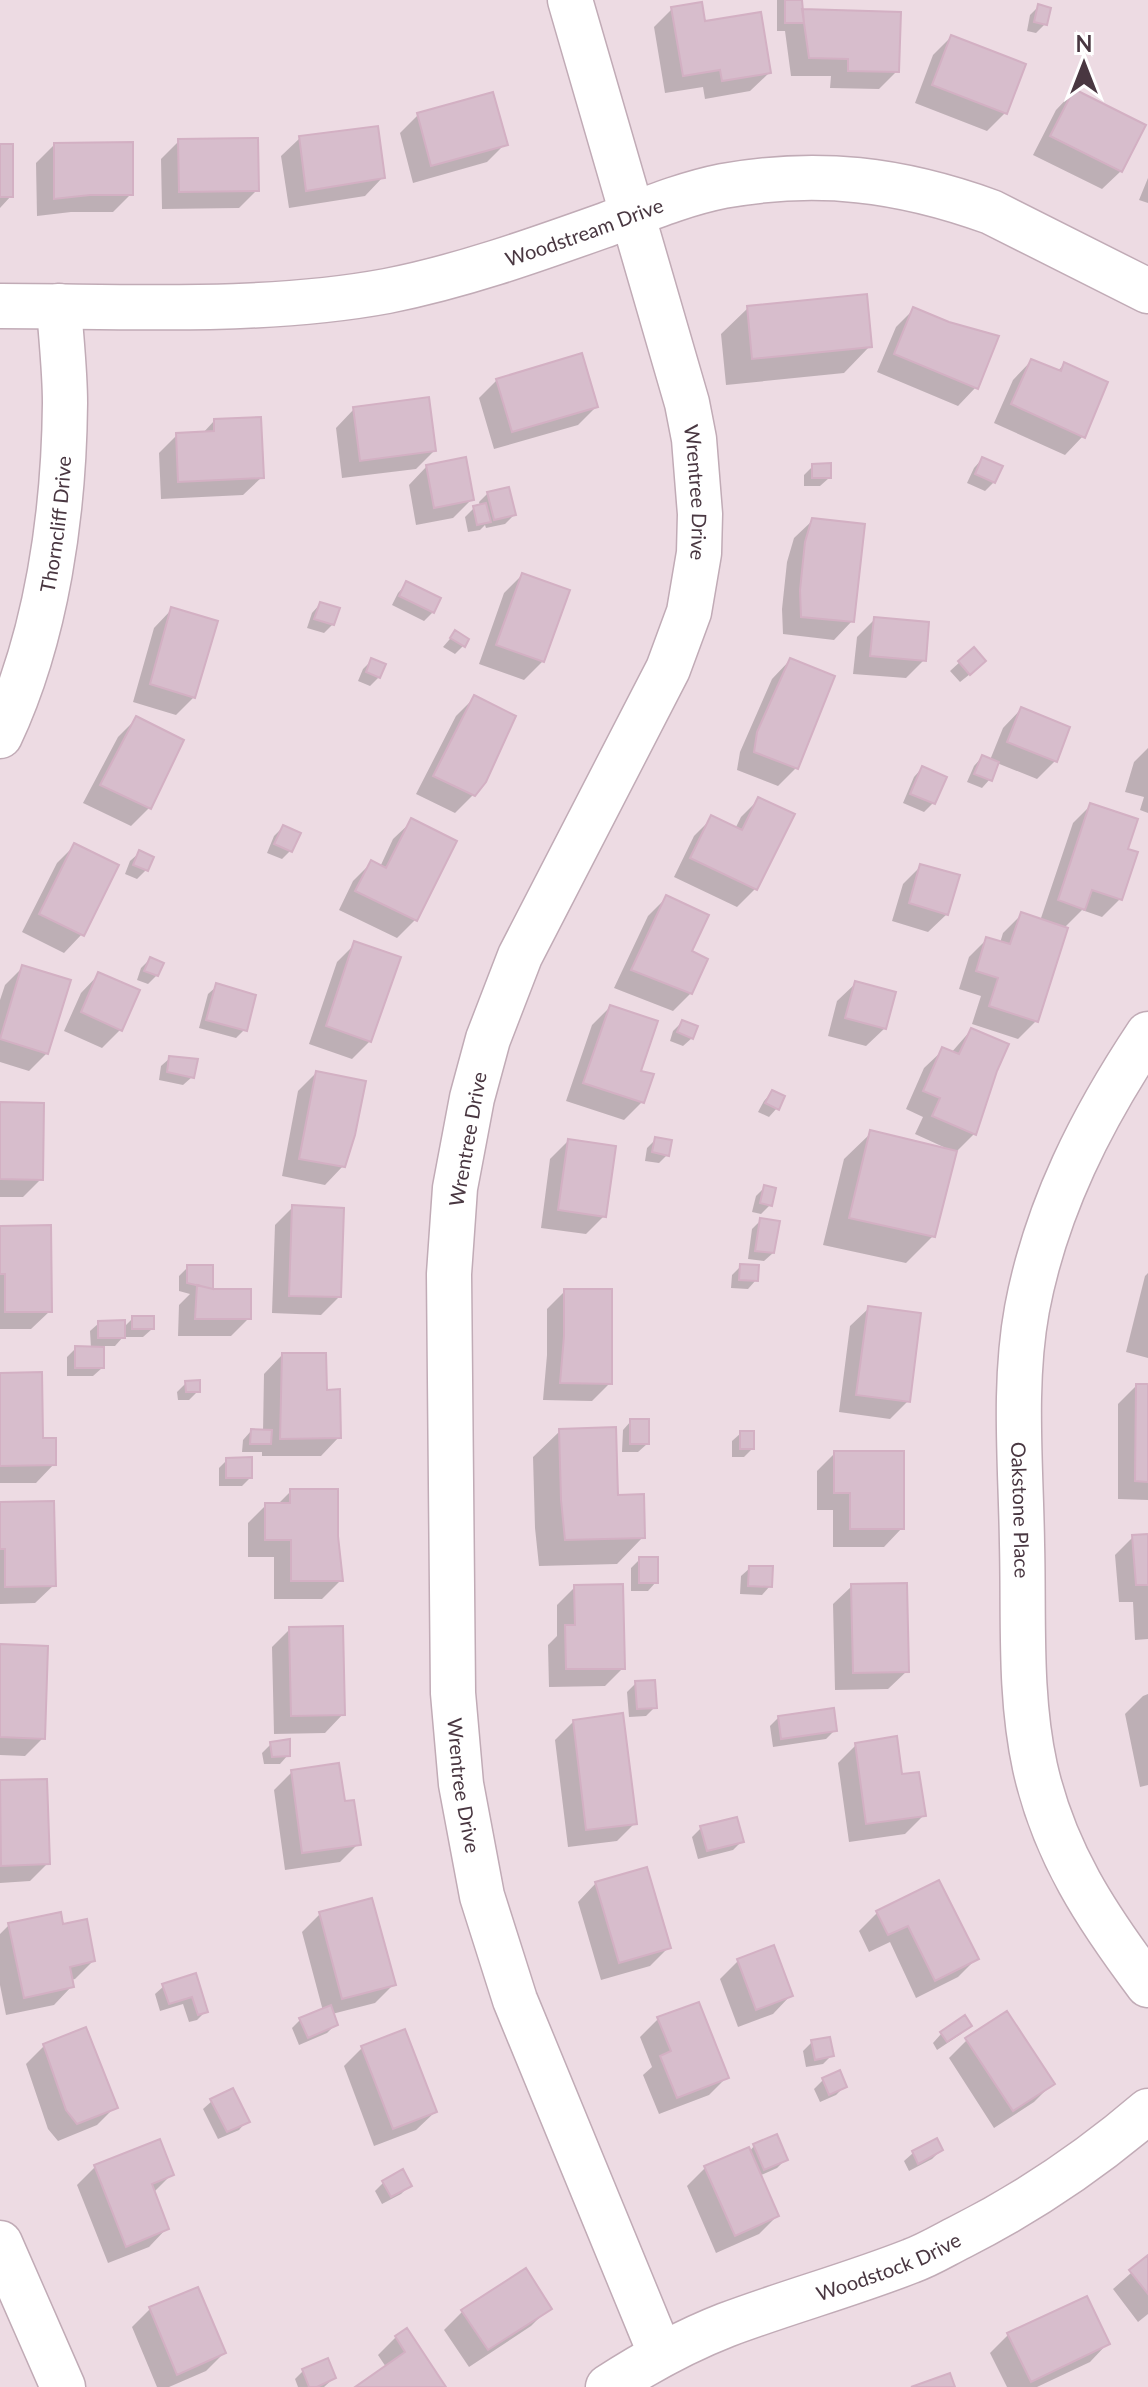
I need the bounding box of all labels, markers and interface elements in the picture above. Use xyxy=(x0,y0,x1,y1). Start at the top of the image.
north arrow xyxy=(1044,24,1124,104)
text: N xyxy=(1076,30,1092,57)
street label: Woodstream Drive xyxy=(502,192,666,271)
street label: Wrentree Drive xyxy=(679,422,712,563)
street label: Thorncliff Drive xyxy=(34,455,75,595)
street label: Wrentree Drive xyxy=(443,1070,491,1208)
street label: Oakstone Place xyxy=(1007,1442,1035,1578)
street label: Wrentree Drive xyxy=(443,1717,486,1855)
street label: Woodstock Drive xyxy=(813,2227,964,2305)

